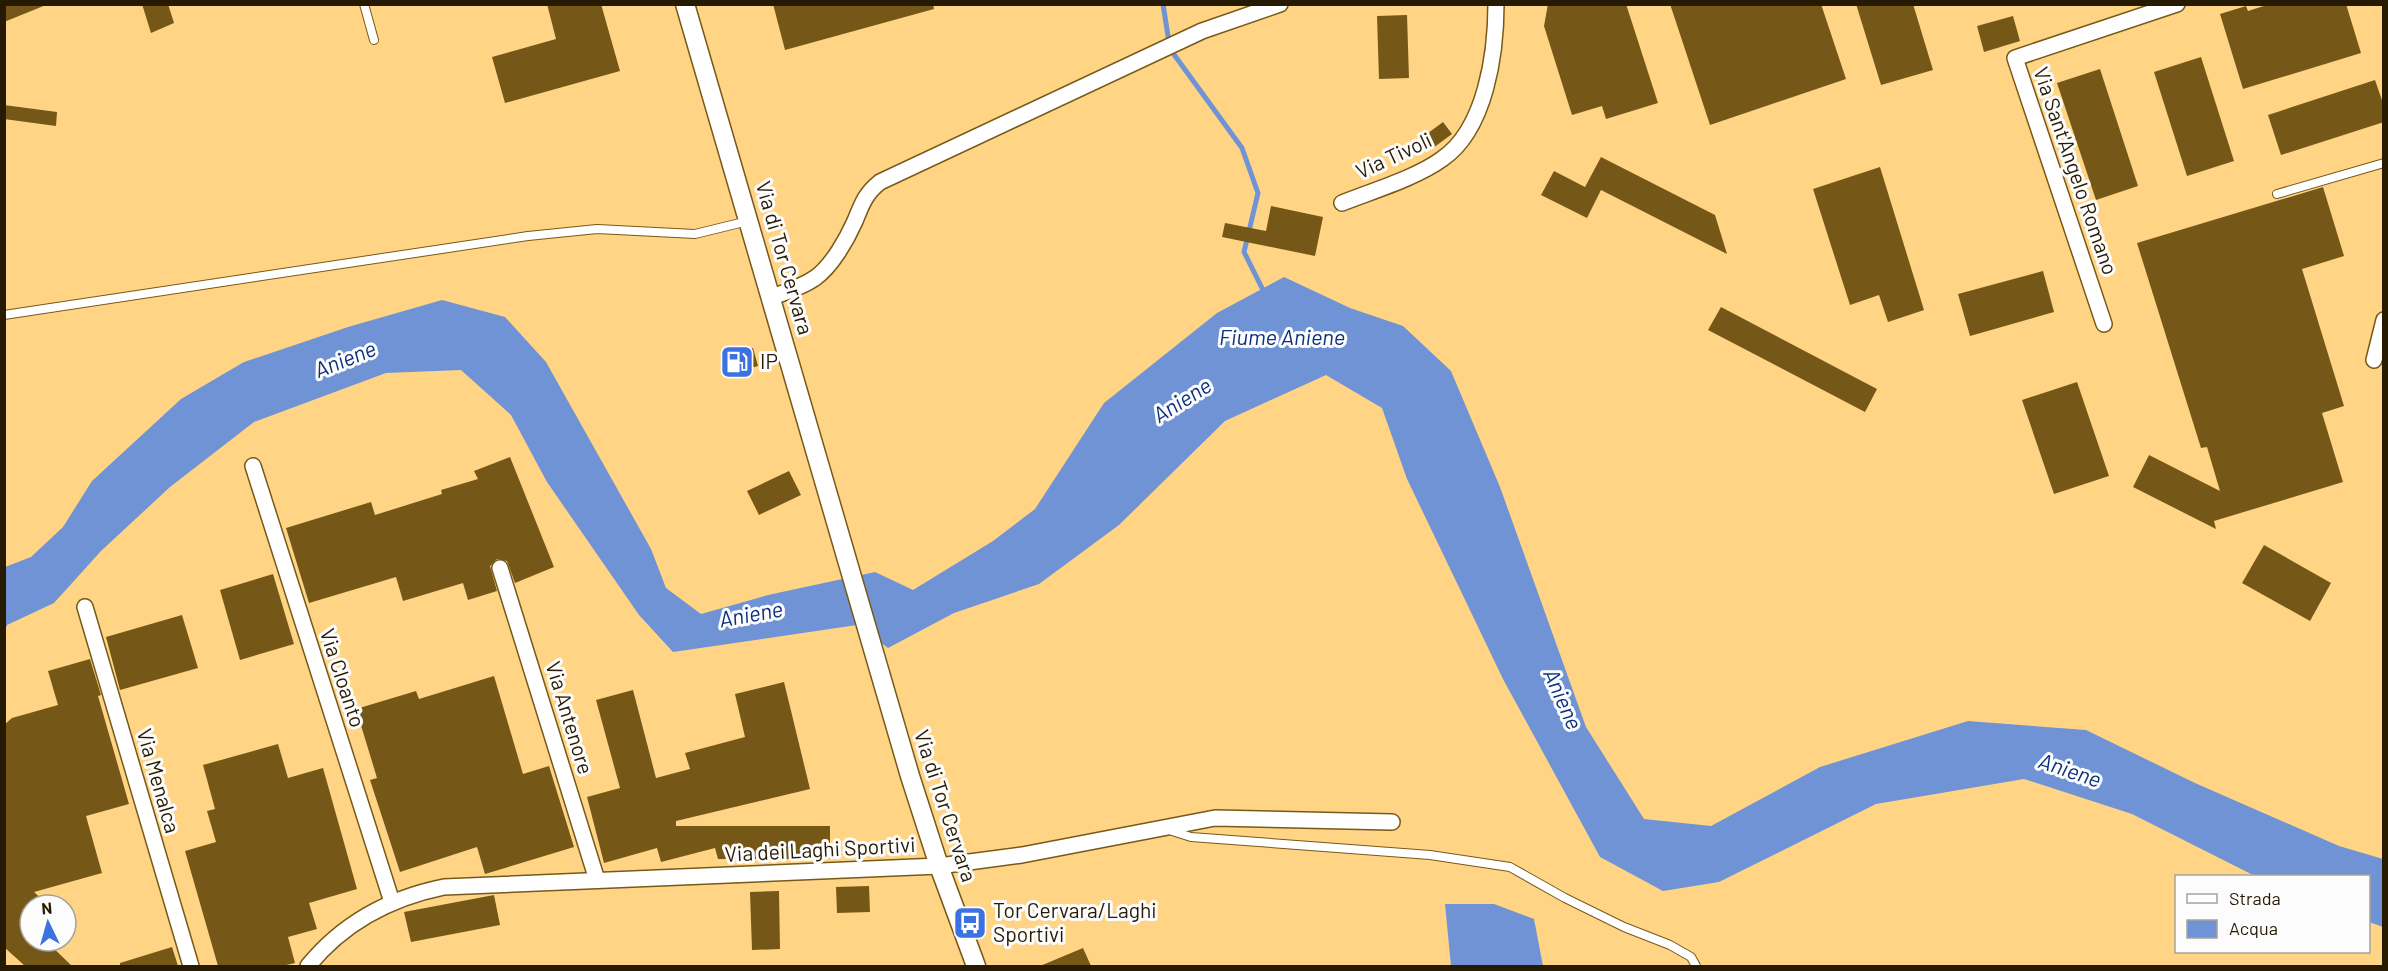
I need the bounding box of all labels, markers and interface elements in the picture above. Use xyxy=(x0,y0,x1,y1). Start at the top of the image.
street label: Via Sant'Angelo Romano xyxy=(2029,63,2124,278)
street label: Via Tivoli xyxy=(1351,126,1435,183)
street label: Via di Tor Cervara xyxy=(752,178,819,337)
water label: Fiume Aniene xyxy=(1219,323,1345,349)
water label: Aniene xyxy=(310,334,379,382)
fuel station icon: IP xyxy=(719,344,755,380)
place label: IP xyxy=(760,348,778,373)
water label: Aniene xyxy=(1147,371,1216,427)
water label: Aniene xyxy=(717,595,785,631)
street label: Via Cloanto xyxy=(316,625,371,730)
street label: Via Antenore xyxy=(541,658,599,777)
water label: Aniene xyxy=(1539,664,1589,733)
street label: Via Menalca xyxy=(133,726,186,836)
street label: Via di Tor Cervara xyxy=(910,726,983,885)
water label: Aniene xyxy=(2036,746,2105,792)
street label: Via dei Laghi Sportivi xyxy=(724,831,916,866)
legend xyxy=(2175,875,2370,953)
text: Strada xyxy=(2229,887,2281,909)
north arrow xyxy=(18,893,78,953)
place label: Tor Cervara/Laghi Sportivi xyxy=(993,897,1157,946)
text: N xyxy=(41,898,53,917)
bus stop icon: Tor Cervara/Laghi Sportivi xyxy=(952,905,988,941)
text: Acqua xyxy=(2229,917,2278,939)

